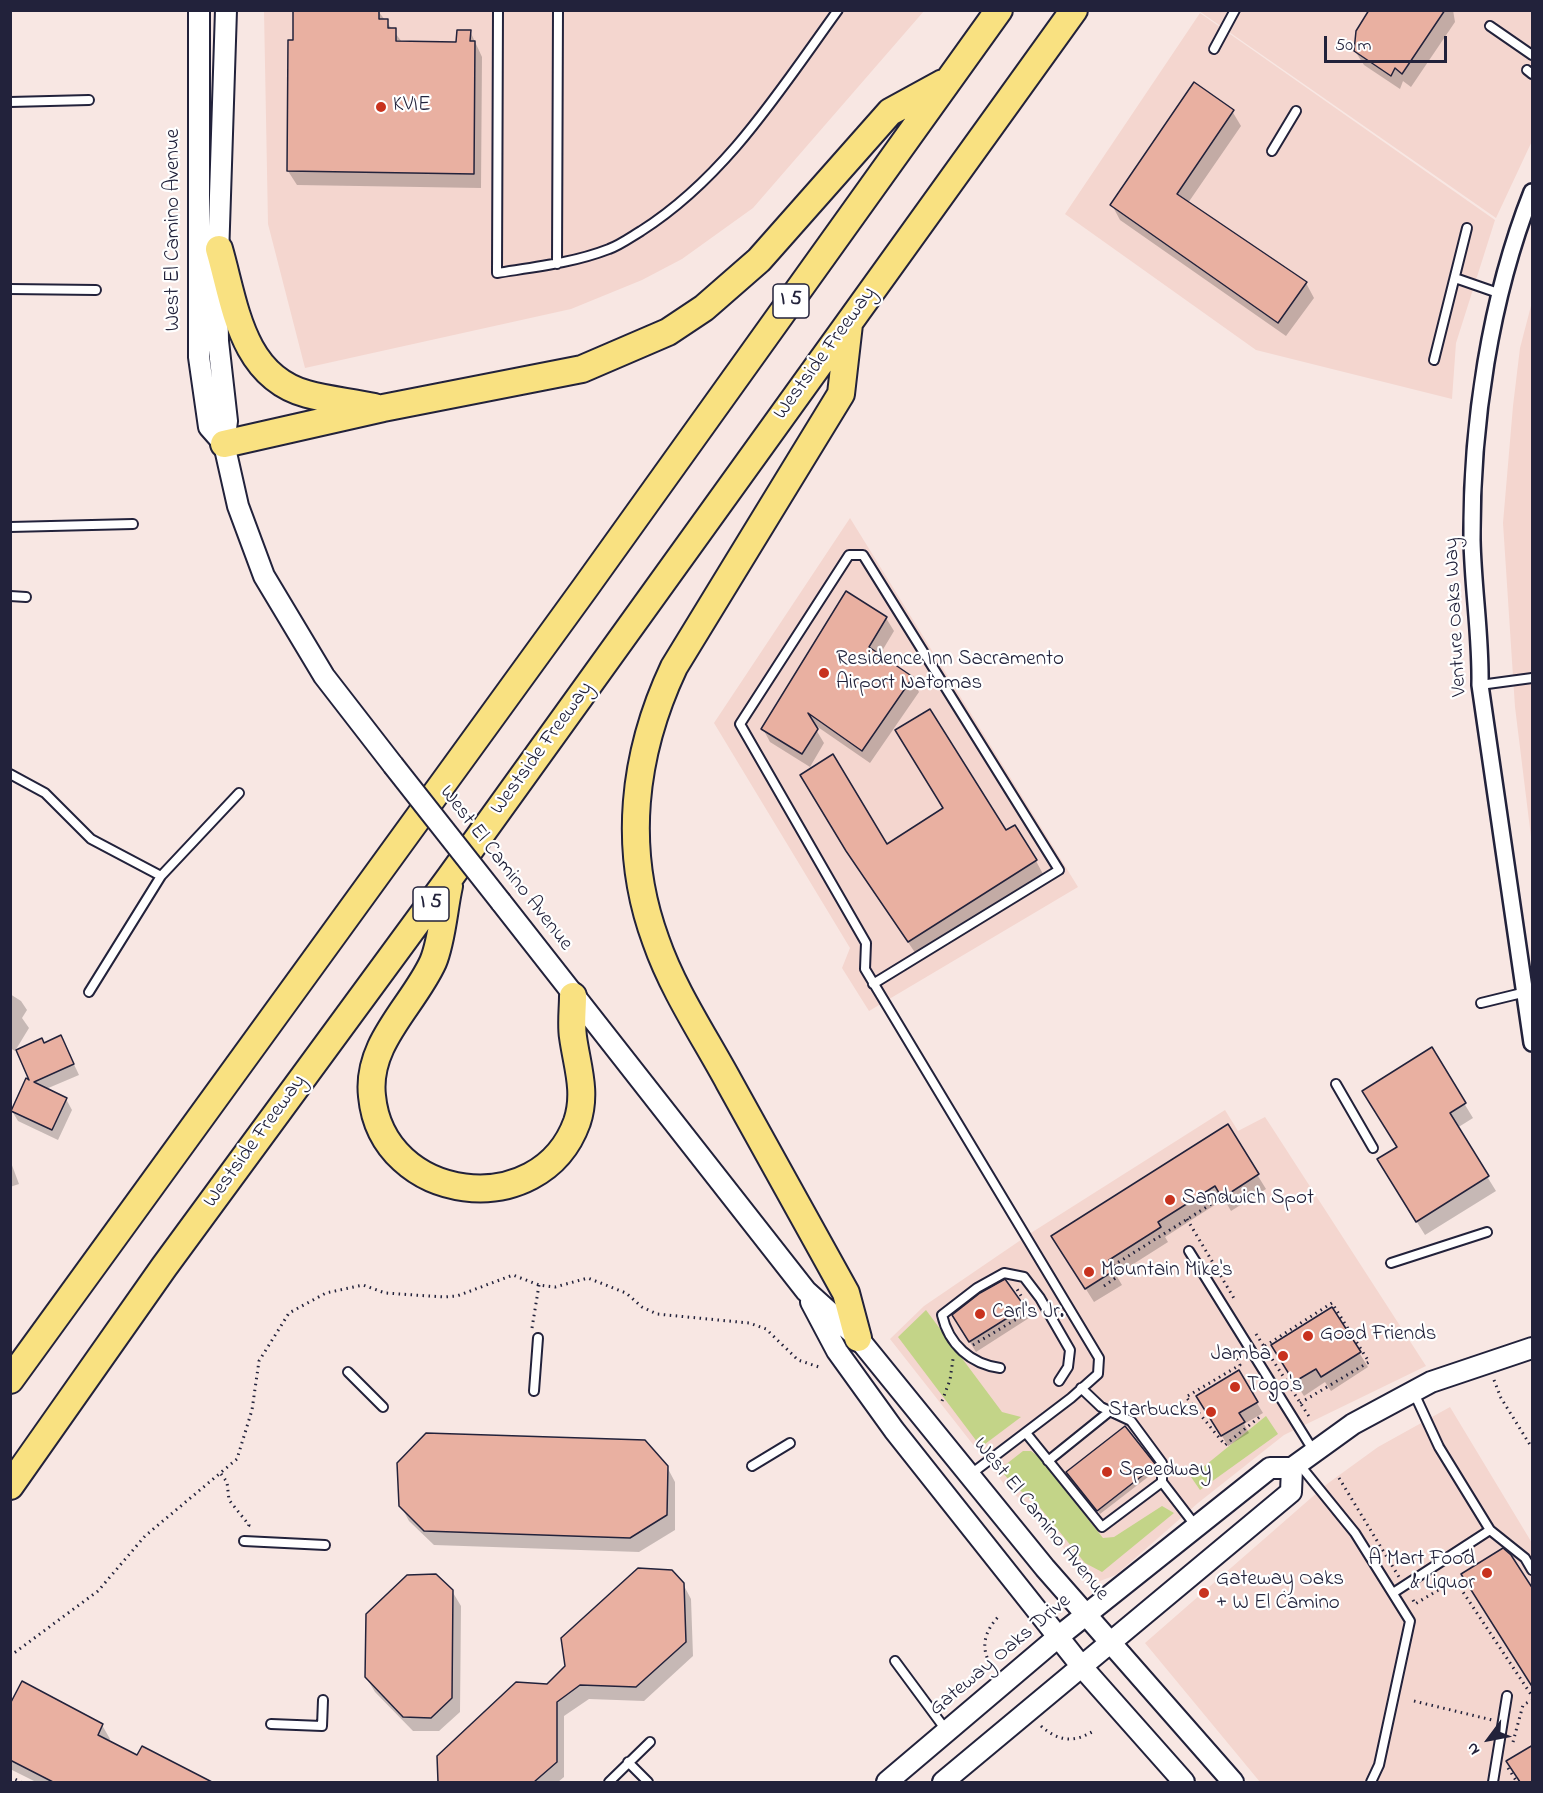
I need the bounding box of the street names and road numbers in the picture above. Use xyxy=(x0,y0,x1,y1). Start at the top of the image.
street label: West El Camino Avenue xyxy=(162,129,188,331)
street label: Westside Freeway xyxy=(769,283,883,425)
road number: I 5 xyxy=(773,284,809,318)
street label: Venture Oaks Way xyxy=(1440,537,1474,697)
street label: Westside Freeway xyxy=(486,678,600,820)
street label: West El Camino Avenue xyxy=(433,781,577,957)
road number: I 5 xyxy=(413,887,449,921)
street label: Westside Freeway xyxy=(199,1071,313,1213)
street label: West El Camino Avenue xyxy=(967,1433,1113,1607)
street label: Gateway Oaks Drive xyxy=(925,1589,1077,1723)

